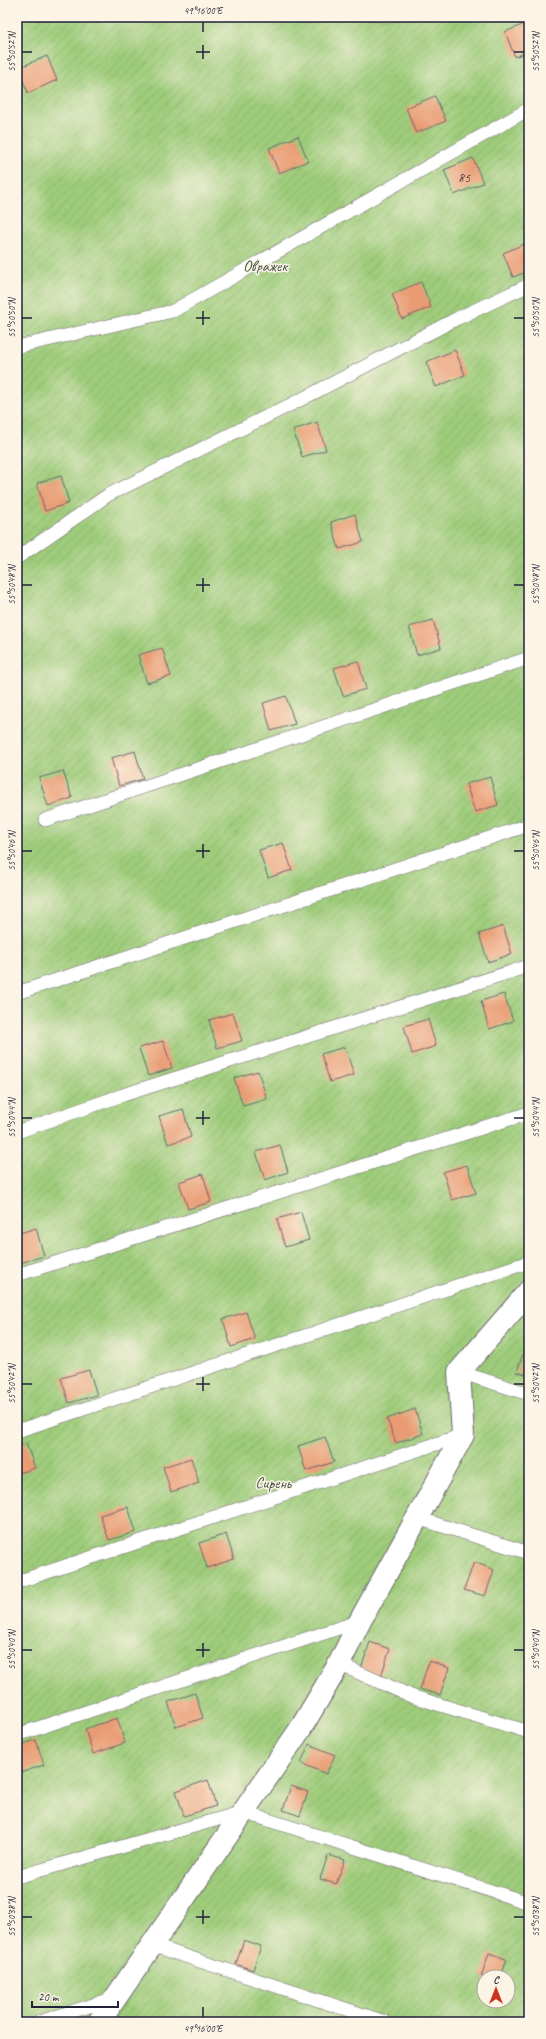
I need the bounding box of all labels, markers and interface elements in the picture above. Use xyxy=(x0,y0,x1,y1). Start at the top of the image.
text: 49°16'00"E xyxy=(184,4,224,17)
text: 55°50'52"N xyxy=(5,30,18,72)
text: 55°50'52"N xyxy=(529,30,542,72)
house number: 85 xyxy=(458,169,471,186)
park label: Овражек xyxy=(243,256,289,276)
text: 55°50'50"N xyxy=(5,296,18,338)
text: 55°50'50"N xyxy=(529,296,542,338)
text: 55°50'48"N xyxy=(5,563,18,605)
text: 55°50'48"N xyxy=(529,563,542,605)
text: 55°50'46"N xyxy=(5,829,18,871)
text: 55°50'46"N xyxy=(529,829,542,871)
text: 55°50'44"N xyxy=(5,1096,18,1138)
text: 55°50'44"N xyxy=(529,1096,542,1138)
text: 55°50'42"N xyxy=(5,1362,18,1404)
text: 55°50'42"N xyxy=(529,1362,542,1404)
park label: Сирень xyxy=(255,1473,292,1493)
text: 55°50'40"N xyxy=(5,1628,18,1670)
text: 55°50'40"N xyxy=(529,1628,542,1670)
text: 55°50'38"N xyxy=(5,1895,18,1937)
text: 55°50'38"N xyxy=(529,1895,542,1937)
north arrow xyxy=(476,1969,516,2009)
text: С xyxy=(493,1972,500,1986)
scale bar xyxy=(32,1983,118,2009)
text: 20 m xyxy=(38,1989,60,2005)
text: 49°16'00"E xyxy=(184,2022,224,2035)

